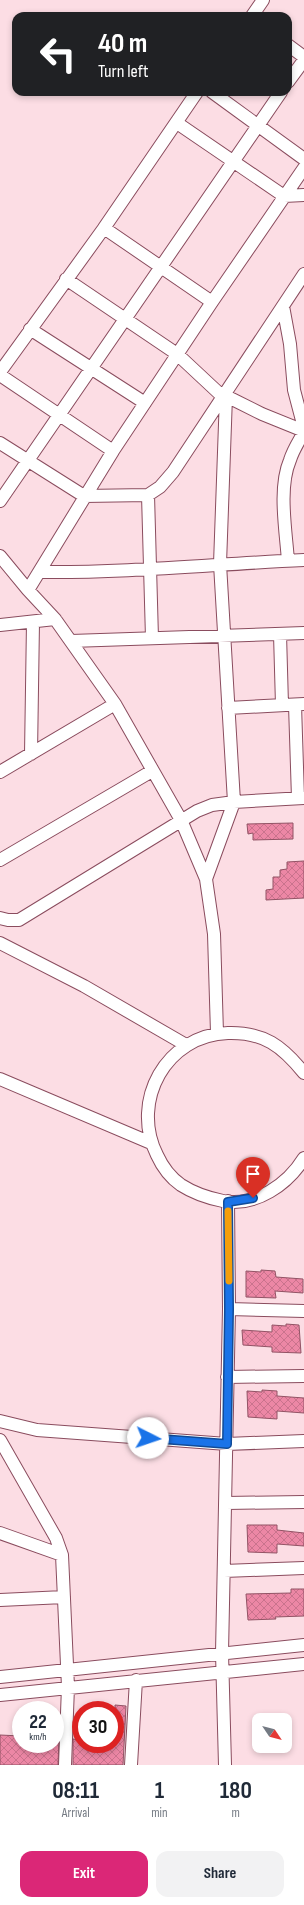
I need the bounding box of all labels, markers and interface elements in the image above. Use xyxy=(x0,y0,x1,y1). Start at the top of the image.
text: 40 m xyxy=(98,27,147,60)
icon: left xyxy=(32,28,84,80)
text: Turn left xyxy=(98,61,149,82)
pin xyxy=(236,1157,270,1198)
icon: arrive xyxy=(242,1163,264,1185)
position arrow xyxy=(127,1417,169,1459)
speed limit sign: 30 xyxy=(72,1701,124,1753)
text: 22 xyxy=(29,1710,47,1734)
north arrow xyxy=(252,1713,292,1753)
map controls xyxy=(252,1713,292,1753)
text: km/h xyxy=(29,1731,47,1743)
text: 08:11 xyxy=(52,1776,99,1805)
text: 1 xyxy=(155,1776,164,1805)
text: 180 xyxy=(220,1776,252,1805)
text: Arrival xyxy=(62,1805,90,1821)
text: min xyxy=(151,1805,168,1821)
text: m xyxy=(232,1805,240,1821)
button: Exit xyxy=(20,1851,148,1897)
button: Share xyxy=(156,1851,284,1897)

